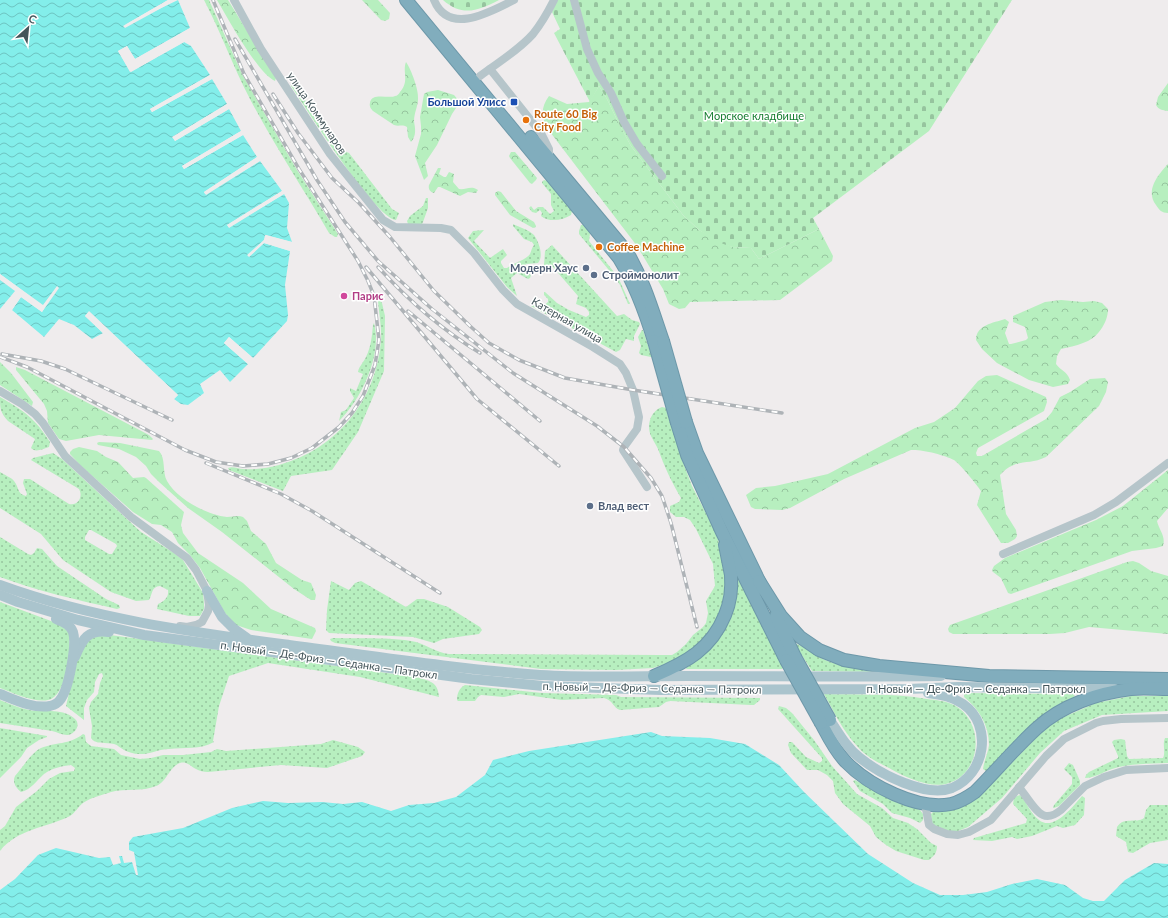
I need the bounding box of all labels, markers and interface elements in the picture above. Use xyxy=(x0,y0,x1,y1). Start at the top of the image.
north arrow xyxy=(8,8,48,48)
text: С xyxy=(27,11,40,26)
street label: улица Коммунаров xyxy=(285,69,350,156)
place label: Большой Улисс xyxy=(427,95,507,108)
marker: Большой Улисс xyxy=(509,97,519,107)
place label: Route 60 Big City Food xyxy=(534,107,597,133)
park label: Морское кладбище xyxy=(704,109,804,122)
marker: Route 60 Big City Food xyxy=(521,115,531,125)
place label: Coffee Machine xyxy=(607,240,684,253)
marker: Coffee Machine xyxy=(594,242,604,252)
place label: Модерн Хаус xyxy=(510,261,579,274)
marker: Модерн Хаус xyxy=(581,263,591,273)
place label: Строймонолит xyxy=(602,268,679,281)
marker: Строймонолит xyxy=(589,270,599,280)
place label: Парис xyxy=(352,289,384,302)
marker: Парис xyxy=(339,291,349,301)
street label: Катерная улица xyxy=(529,294,605,345)
place label: Влад вест xyxy=(598,499,649,512)
marker: Влад вест xyxy=(585,501,595,511)
street label: п. Новый — Де-Фриз — Седанка — Патрокл xyxy=(220,638,438,681)
street label: п. Новый — Де-Фриз — Седанка — Патрокл xyxy=(542,679,762,696)
street label: п. Новый — Де-Фриз — Седанка — Патрокл xyxy=(866,682,1086,695)

